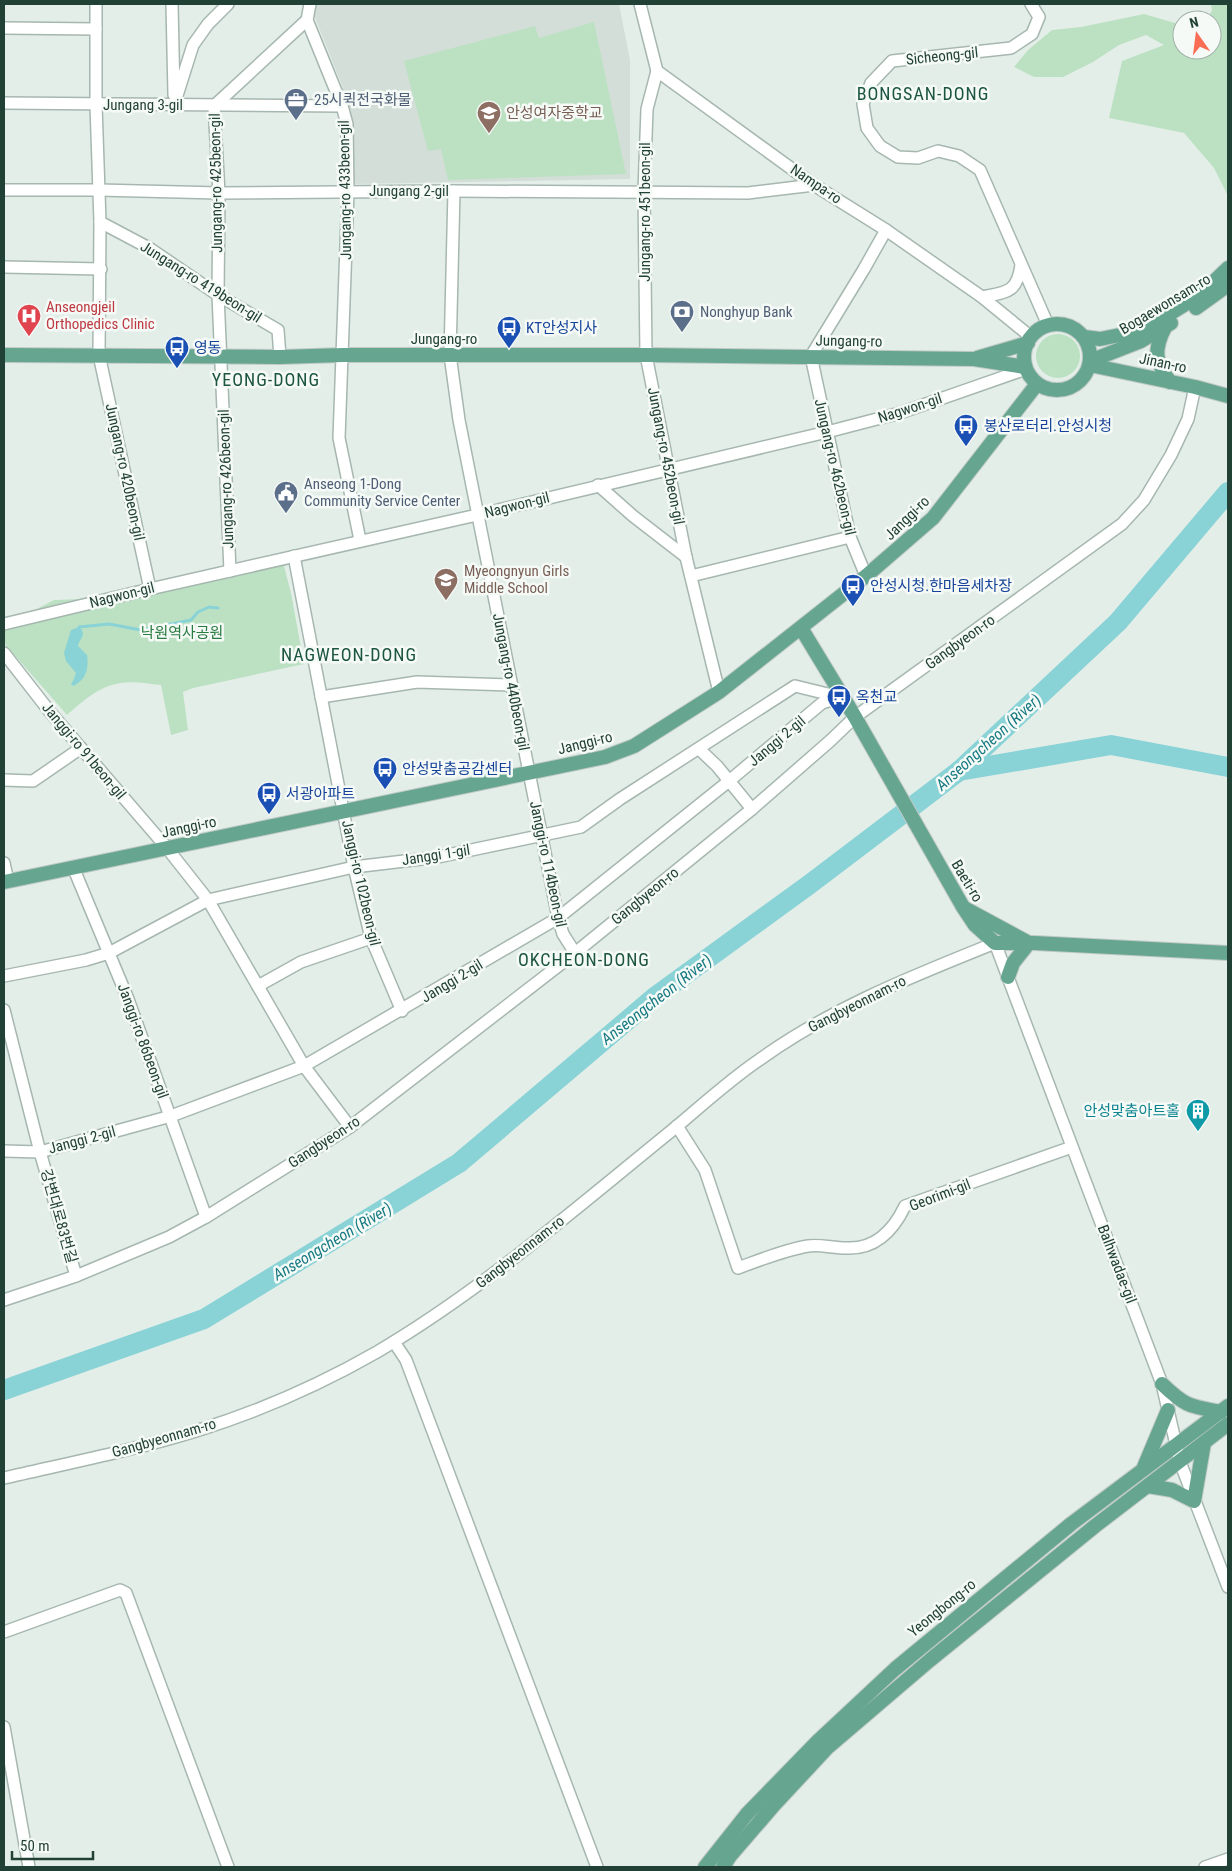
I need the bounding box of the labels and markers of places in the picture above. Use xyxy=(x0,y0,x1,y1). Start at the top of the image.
office icon: 25시퀵전국화물 xyxy=(283,87,309,121)
place label: 25시퀵전국화물 xyxy=(314,91,412,109)
school or university icon: 안성여자중학교 xyxy=(476,100,502,134)
place label: 안성여자중학교 xyxy=(506,104,603,122)
place label: Anseongjeil Orthopedics Clinic xyxy=(46,298,155,333)
bank icon: Nonghyup Bank xyxy=(669,299,695,333)
hospital icon: Anseongjeil Orthopedics Clinic xyxy=(16,303,42,337)
place label: Nonghyup Bank xyxy=(700,303,793,321)
bus stop icon: KT안성지사 xyxy=(496,315,522,349)
place label: KT안성지사 xyxy=(526,319,597,337)
bus stop icon: 영동 xyxy=(164,335,190,369)
place label: 영동 xyxy=(194,339,222,357)
bus stop icon: 봉산로터리.안성시청 xyxy=(953,413,979,447)
place label: 봉산로터리.안성시청 xyxy=(984,417,1112,435)
place label: Anseong 1-Dong Community Service Center xyxy=(304,475,461,510)
public building icon: Anseong 1-Dong Community Service Center xyxy=(273,480,299,514)
place label: Myeongnyun Girls Middle School xyxy=(464,562,569,597)
school or university icon: Myeongnyun Girls Middle School xyxy=(433,567,459,601)
bus stop icon: 안성시청.한마음세차장 xyxy=(840,573,866,607)
place label: 안성시청.한마음세차장 xyxy=(870,577,1012,595)
bus stop icon: 옥천교 xyxy=(826,684,852,718)
place label: 옥천교 xyxy=(856,688,897,706)
bus stop icon: 안성맞춤공감센터 xyxy=(372,756,398,790)
place label: 안성맞춤공감센터 xyxy=(402,760,512,778)
bus stop icon: 서광아파트 xyxy=(256,781,282,815)
place label: 서광아파트 xyxy=(286,785,355,803)
building icon: 안성맞춤아트홀 xyxy=(1185,1098,1211,1132)
place label: 안성맞춤아트홀 xyxy=(1083,1102,1180,1120)

